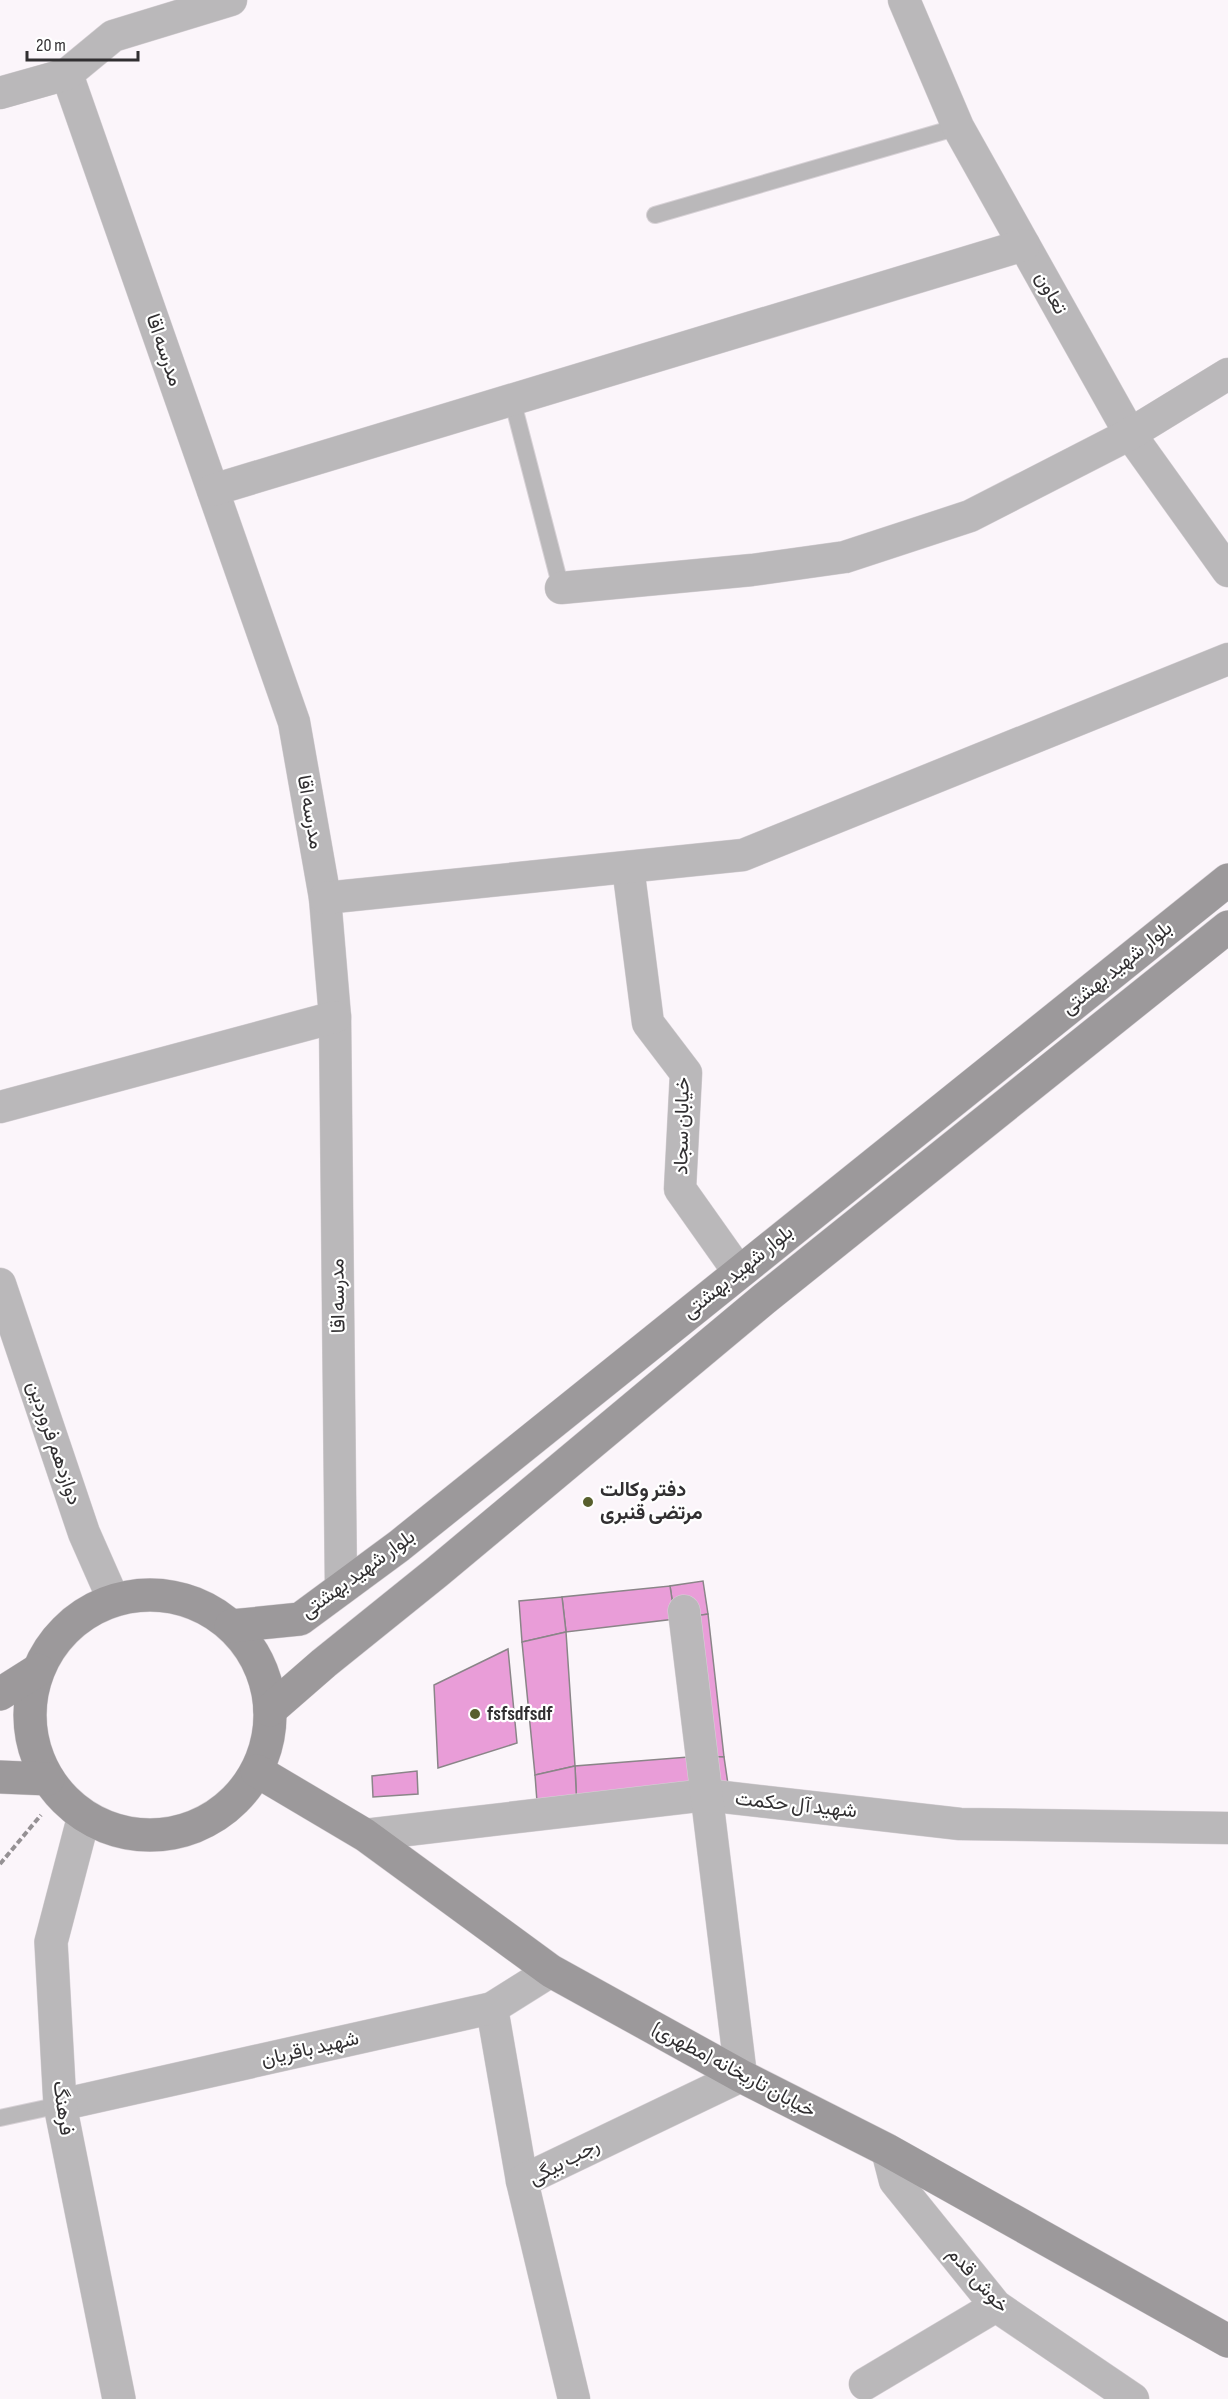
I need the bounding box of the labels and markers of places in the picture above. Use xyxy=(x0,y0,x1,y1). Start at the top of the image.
place label: دفتر وکالت مرتضی قنبری xyxy=(600,1478,703,1525)
marker: دفتر وکالت مرتضی قنبری xyxy=(581,1495,595,1509)
place label: fsfsdfsdf xyxy=(487,1702,553,1726)
marker: fsfsdfsdf xyxy=(468,1707,482,1721)

